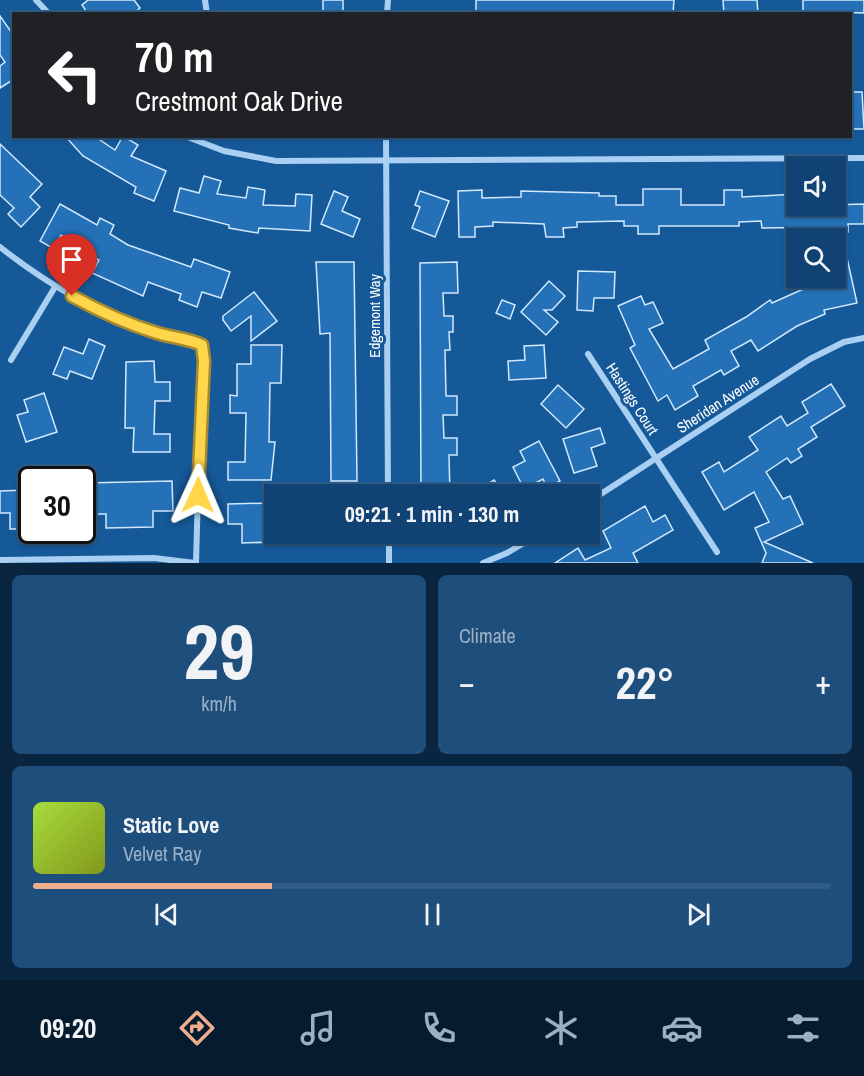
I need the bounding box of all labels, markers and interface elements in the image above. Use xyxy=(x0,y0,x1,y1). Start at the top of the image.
text: 70 m xyxy=(135,29,214,85)
icon: left xyxy=(36,36,114,114)
text: Crestmont Oak Drive xyxy=(135,83,343,119)
map controls xyxy=(786,156,846,288)
button: sound xyxy=(786,156,846,216)
button: search xyxy=(786,228,846,288)
pin xyxy=(46,234,97,296)
icon: arrive xyxy=(55,243,88,276)
street label: Edgemont Way xyxy=(364,273,385,358)
street label: Hastings Court xyxy=(601,359,664,439)
street label: Sheridan Avenue xyxy=(673,369,763,438)
position arrow xyxy=(166,463,230,527)
speed limit sign: 30 xyxy=(18,466,96,544)
text: 09:21 · 1 min · 130 m xyxy=(345,499,519,529)
text: 29 xyxy=(183,598,255,703)
text: Climate xyxy=(459,622,516,649)
text: 22° xyxy=(615,652,675,713)
text: − xyxy=(459,660,475,704)
text: + xyxy=(815,660,831,704)
text: km/h xyxy=(201,690,237,717)
text: Static Love xyxy=(123,810,219,840)
text: Velvet Ray xyxy=(123,840,201,867)
icon: previous xyxy=(150,898,183,931)
icon: pause xyxy=(416,898,449,931)
icon: next xyxy=(682,898,715,931)
icon: directions xyxy=(176,1007,218,1049)
icon: music xyxy=(297,1007,339,1049)
icon: phone xyxy=(418,1007,460,1049)
icon: climate xyxy=(540,1007,582,1049)
icon: car xyxy=(661,1007,703,1049)
icon: filters xyxy=(782,1007,824,1049)
text: 09:20 xyxy=(40,1010,96,1046)

